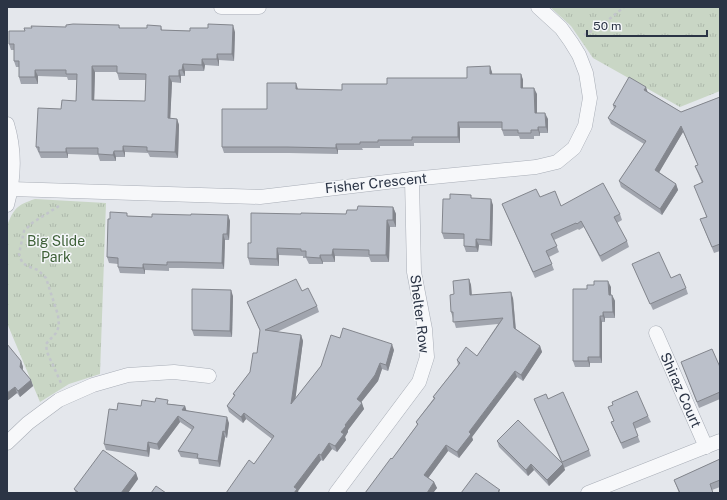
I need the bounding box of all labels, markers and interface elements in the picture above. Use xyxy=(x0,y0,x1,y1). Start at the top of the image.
scale bar xyxy=(587,12,707,38)
text: 50 m xyxy=(593,19,621,33)
street label: Fisher Crescent xyxy=(324,170,428,196)
park label: Big Slide Park xyxy=(27,233,85,265)
street label: Shelter Row xyxy=(407,274,433,354)
street label: Shiraz Court xyxy=(657,350,705,430)

